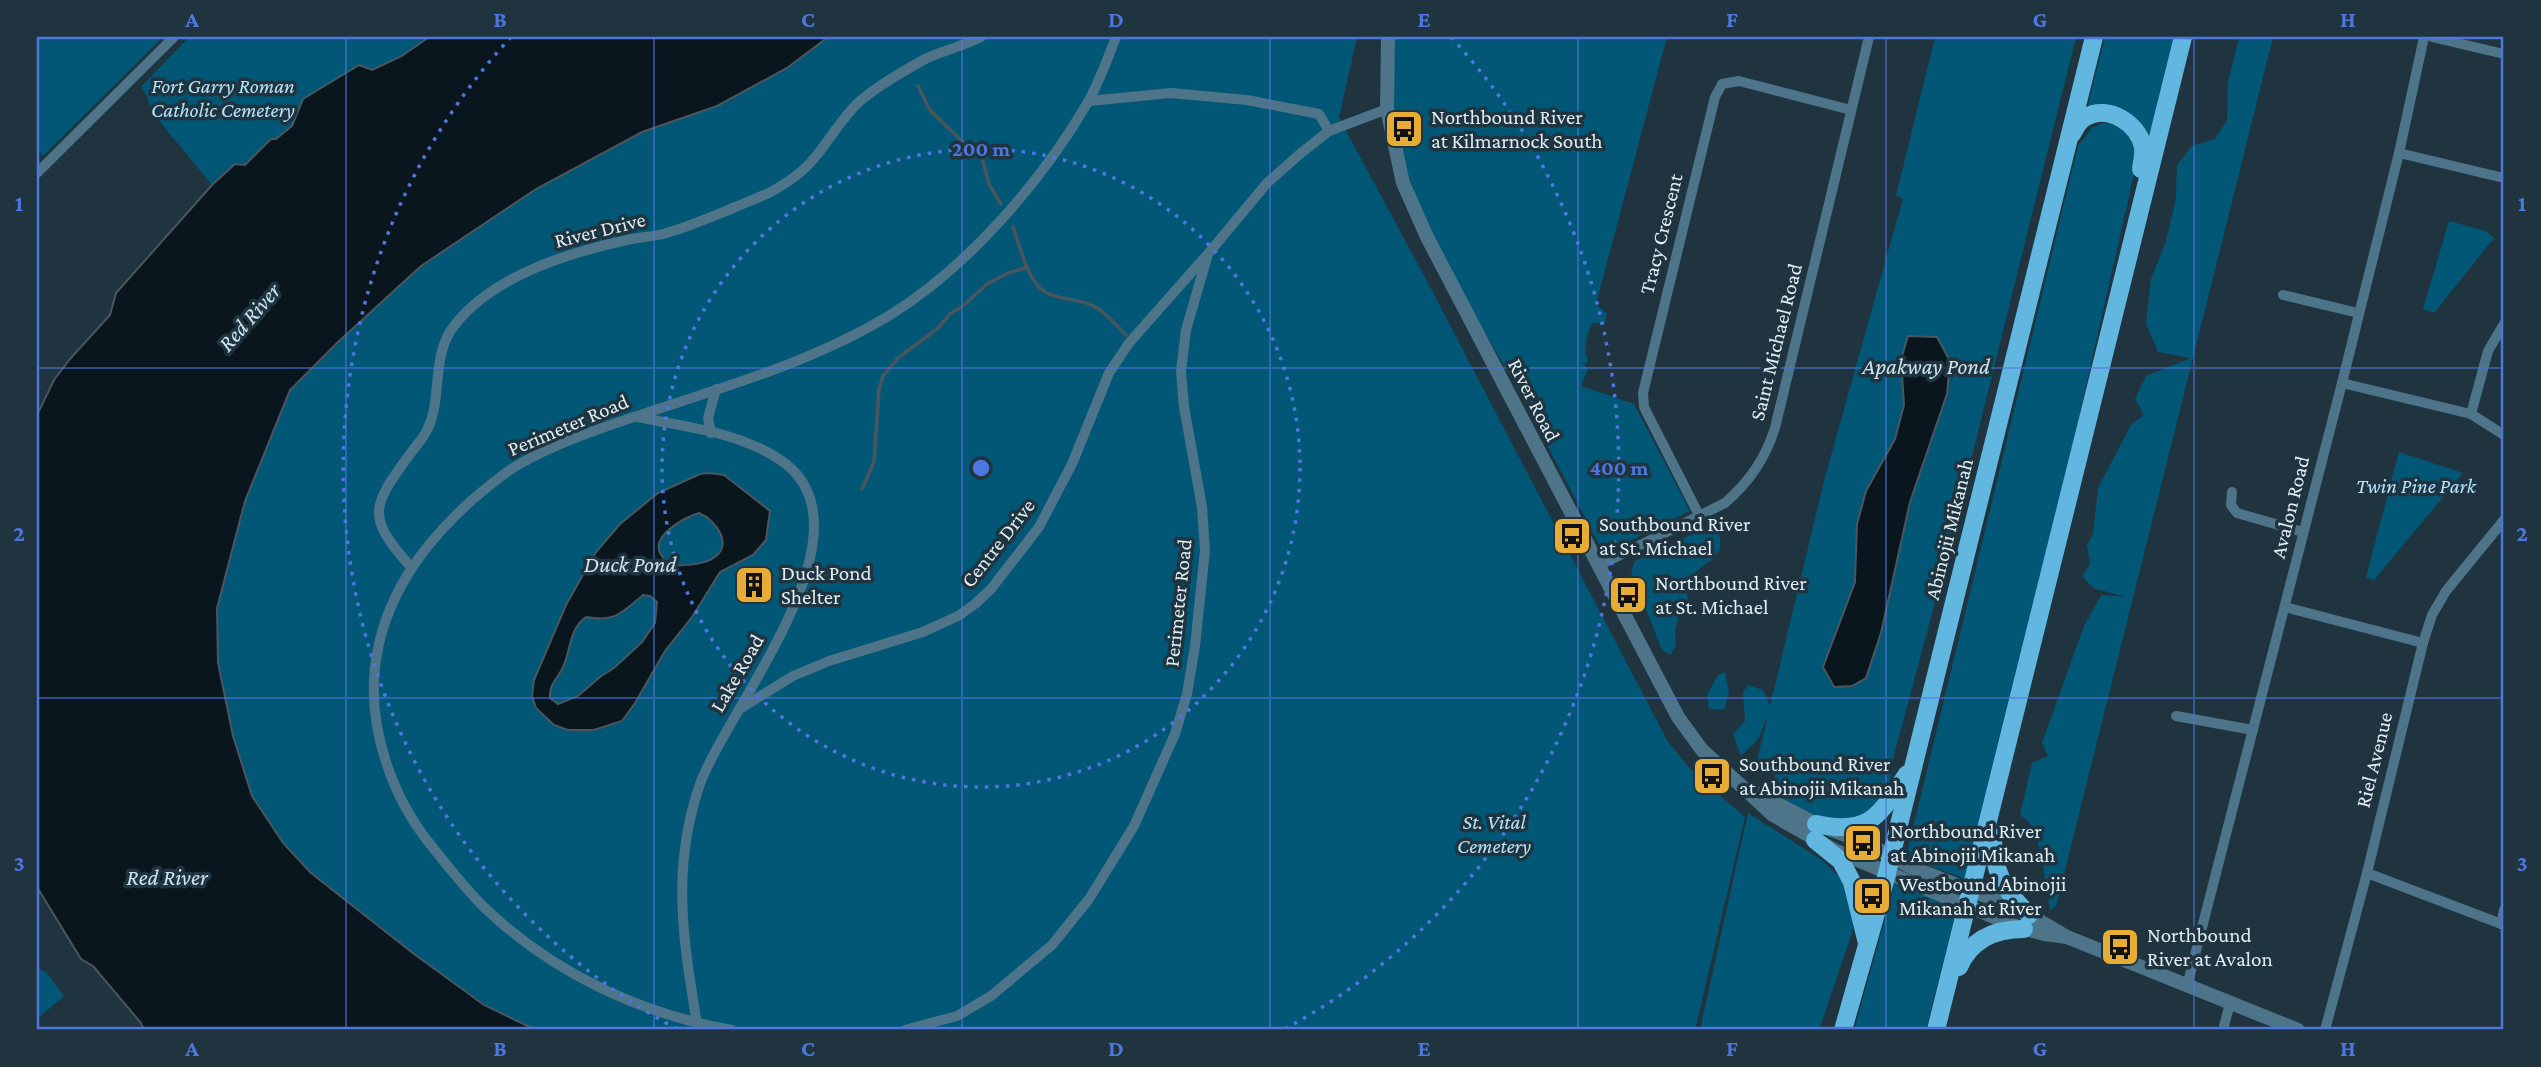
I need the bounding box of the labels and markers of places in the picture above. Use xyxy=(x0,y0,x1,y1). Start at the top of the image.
place label: Northbound River at Kilmarnock South xyxy=(1431,105,1603,153)
bus stop icon: Northbound River at Kilmarnock South xyxy=(1383,108,1425,150)
centre of rings xyxy=(969,456,993,480)
place label: Southbound River at St. Michael xyxy=(1599,512,1751,560)
bus stop icon: Southbound River at St. Michael xyxy=(1551,515,1593,557)
place label: Duck Pond Shelter xyxy=(781,561,872,609)
building icon: Duck Pond Shelter xyxy=(733,564,775,606)
place label: Northbound River at St. Michael xyxy=(1655,571,1807,619)
bus stop icon: Northbound River at St. Michael xyxy=(1607,574,1649,616)
place label: Southbound River at Abinojii Mikanah xyxy=(1739,752,1904,800)
bus stop icon: Southbound River at Abinojii Mikanah xyxy=(1691,755,1733,797)
place label: Northbound River at Abinojii Mikanah xyxy=(1890,819,2055,867)
bus stop icon: Northbound River at Abinojii Mikanah xyxy=(1842,822,1884,864)
place label: Westbound Abinojii Mikanah at River xyxy=(1899,872,2067,920)
bus stop icon: Westbound Abinojii Mikanah at River xyxy=(1851,875,1893,917)
place label: Northbound River at Avalon xyxy=(2147,923,2273,971)
bus stop icon: Northbound River at Avalon xyxy=(2099,926,2141,968)

